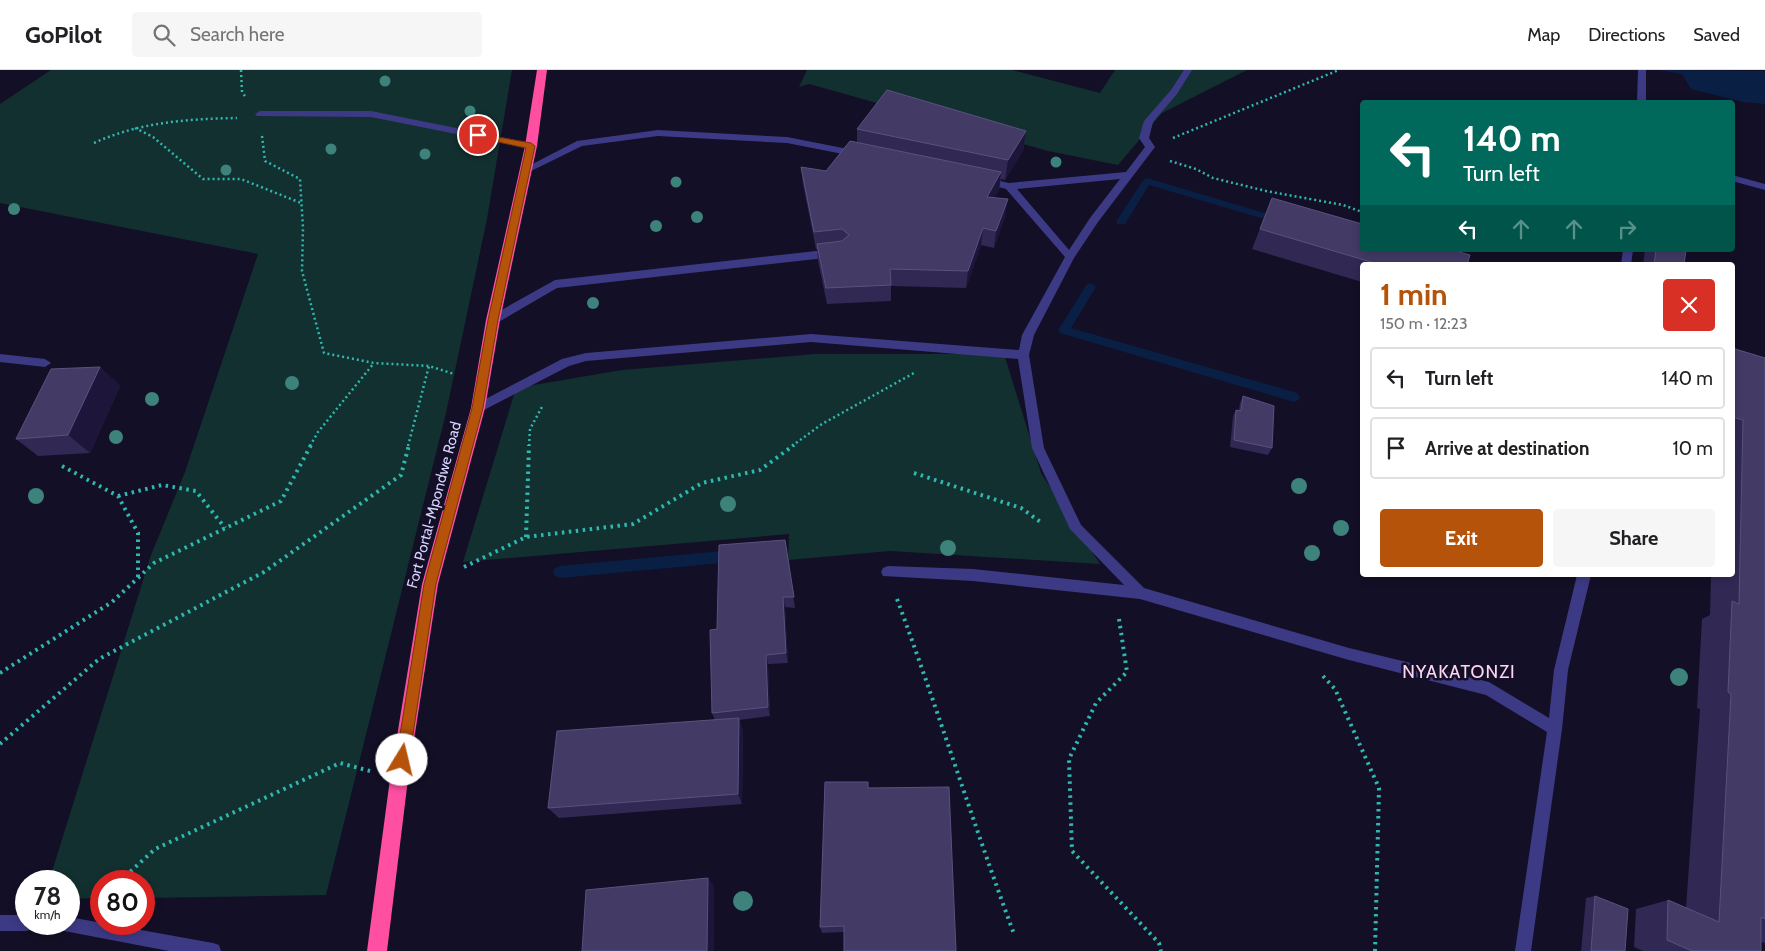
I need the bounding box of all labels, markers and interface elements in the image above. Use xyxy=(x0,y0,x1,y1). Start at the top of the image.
search box xyxy=(132,12,482,57)
text: GoPilot xyxy=(25,20,102,49)
icon: search xyxy=(150,21,178,49)
text: Search here xyxy=(190,23,284,46)
text: Map xyxy=(1527,24,1560,46)
text: Directions xyxy=(1588,24,1665,46)
text: Saved xyxy=(1693,24,1740,46)
pin xyxy=(457,114,499,156)
text: 140 m xyxy=(1463,117,1561,160)
icon: left xyxy=(1380,120,1445,185)
icon: arrive xyxy=(464,121,492,149)
text: Turn left xyxy=(1463,160,1540,187)
icon: left xyxy=(1454,215,1482,243)
icon: ahead xyxy=(1507,215,1535,243)
icon: ahead xyxy=(1560,215,1588,243)
icon: right xyxy=(1613,215,1641,243)
text: 1 min xyxy=(1380,276,1448,313)
button: close xyxy=(1663,279,1715,331)
text: 150 m · 12:23 xyxy=(1380,314,1468,333)
icon: left xyxy=(1382,364,1410,392)
text: Turn left xyxy=(1425,367,1493,390)
text: 140 m xyxy=(1662,367,1713,390)
street label: Fort Portal-Mpondwe Road xyxy=(403,420,465,590)
icon: arrive xyxy=(1382,434,1410,462)
text: Arrive at destination xyxy=(1425,437,1589,460)
text: 10 m xyxy=(1673,437,1713,460)
button: Exit xyxy=(1380,509,1543,567)
button: Share xyxy=(1553,509,1715,567)
district label: NYAKATONZI xyxy=(1402,661,1516,683)
position arrow xyxy=(375,733,427,785)
speed limit sign: 80 xyxy=(90,870,155,935)
text: 78 xyxy=(34,881,61,911)
text: km/h xyxy=(34,907,61,922)

